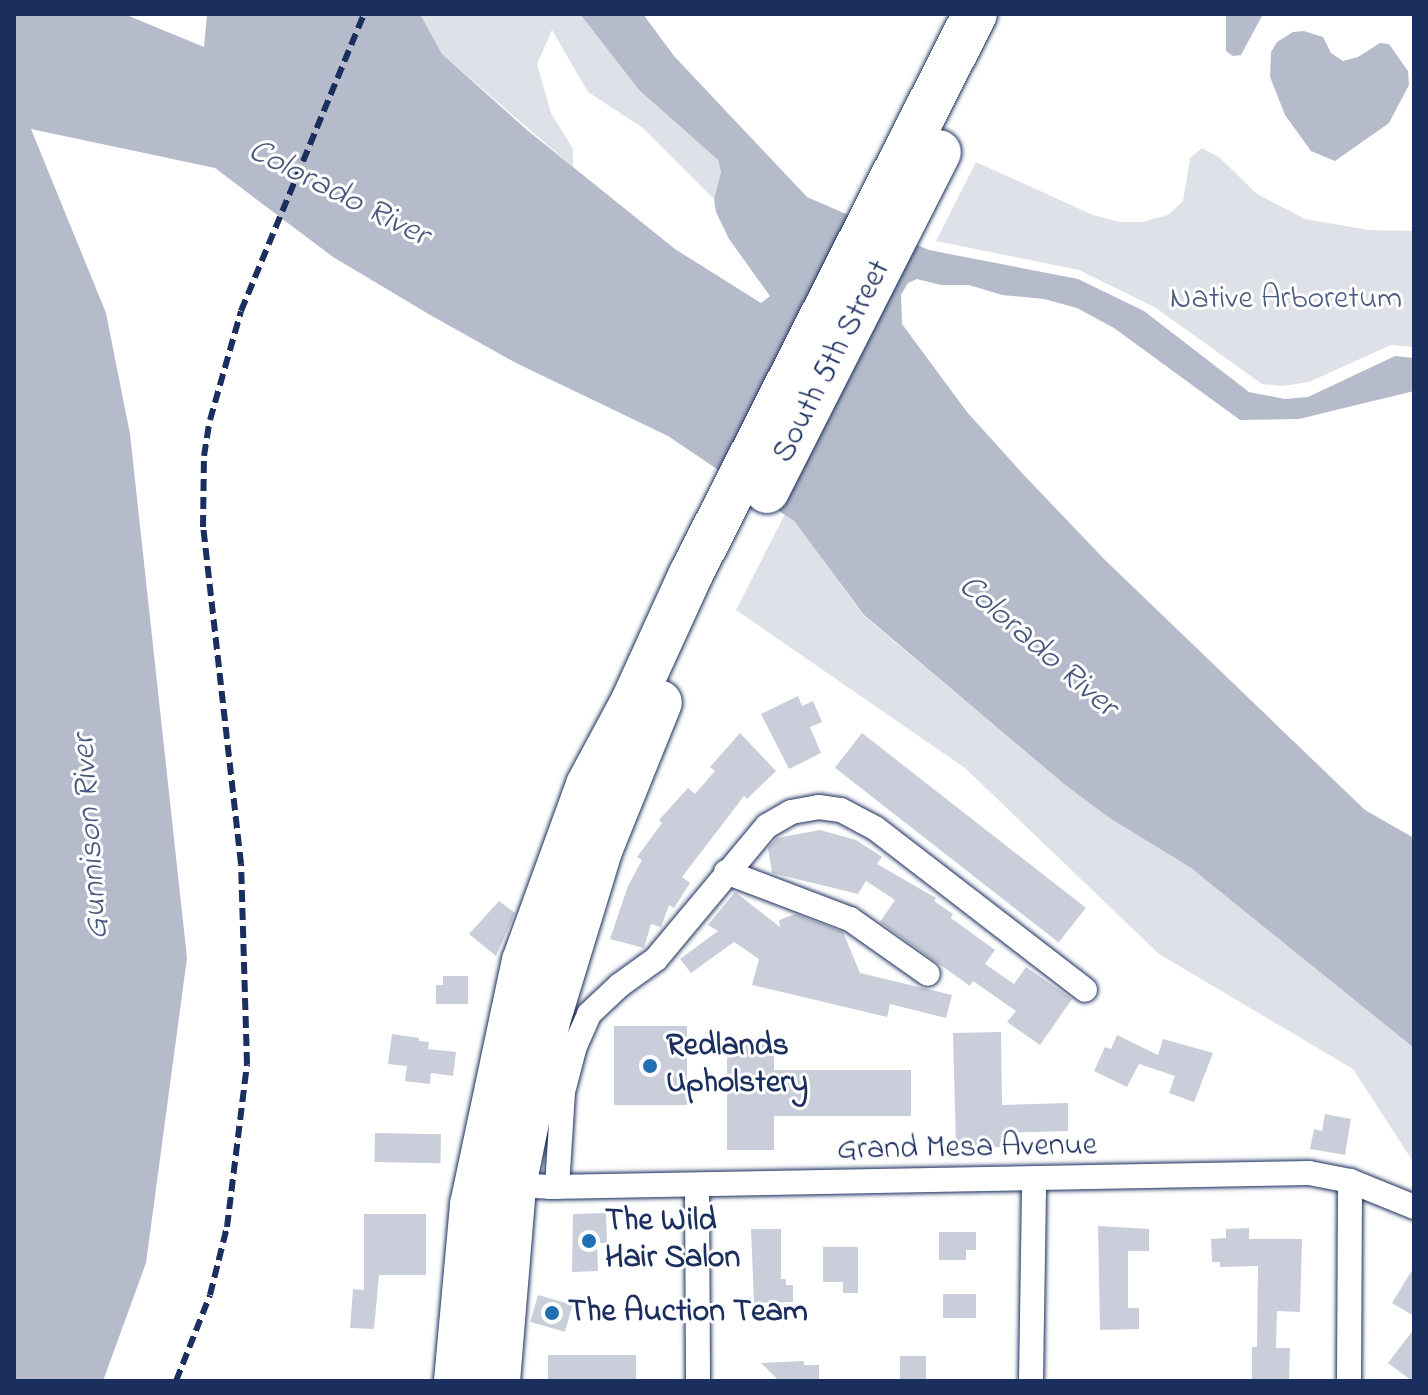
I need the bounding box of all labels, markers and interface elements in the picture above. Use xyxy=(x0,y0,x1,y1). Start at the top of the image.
water label: Colorado River xyxy=(241,131,435,257)
street label: South 5th Street xyxy=(765,254,901,470)
park label: Native Arboretum xyxy=(1170,281,1402,319)
water label: Colorado River xyxy=(949,567,1125,727)
water label: Gunnison River xyxy=(64,733,120,941)
place label: Redlands Upholstery xyxy=(666,1029,808,1104)
marker: Redlands Upholstery xyxy=(641,1057,659,1075)
street label: Grand Mesa Avenue xyxy=(837,1128,1097,1170)
place label: The Wild Hair Salon xyxy=(605,1204,740,1279)
marker: The Wild Hair Salon xyxy=(580,1232,598,1250)
place label: The Auction Team xyxy=(568,1294,808,1332)
marker: The Auction Team xyxy=(543,1304,561,1322)

